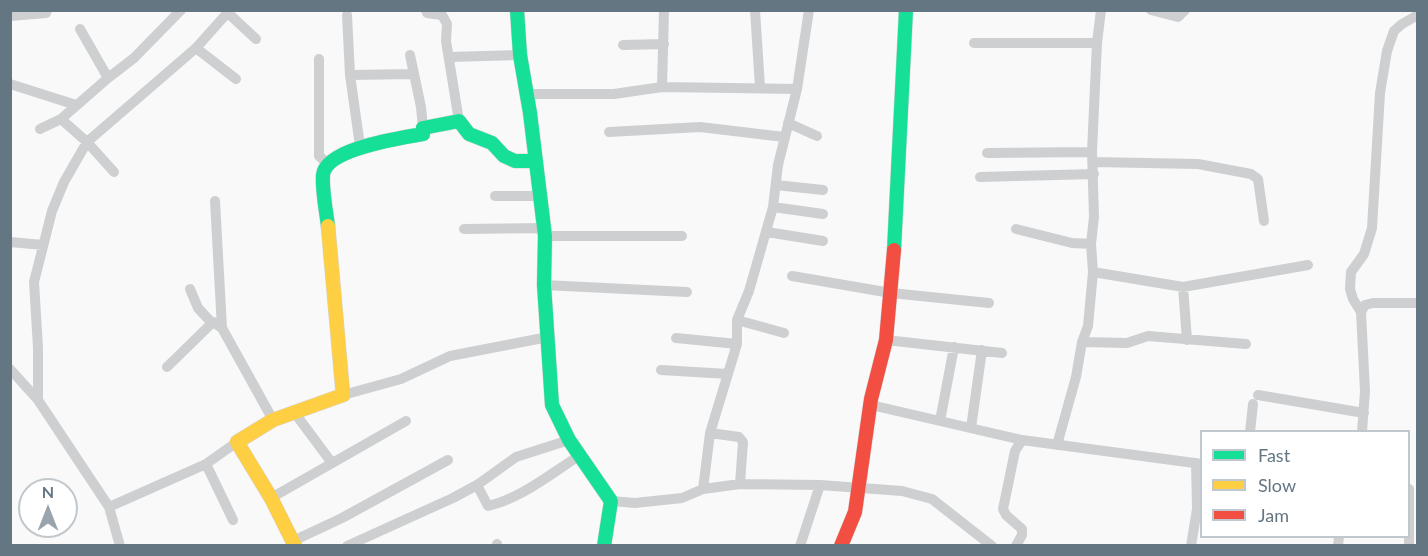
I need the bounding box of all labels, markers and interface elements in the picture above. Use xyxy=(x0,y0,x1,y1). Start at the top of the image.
legend xyxy=(1200,430,1410,538)
text: Fast xyxy=(1258,444,1290,466)
text: Slow xyxy=(1258,474,1296,496)
north arrow xyxy=(18,478,78,538)
text: N xyxy=(42,482,54,501)
text: Jam xyxy=(1258,504,1289,526)

